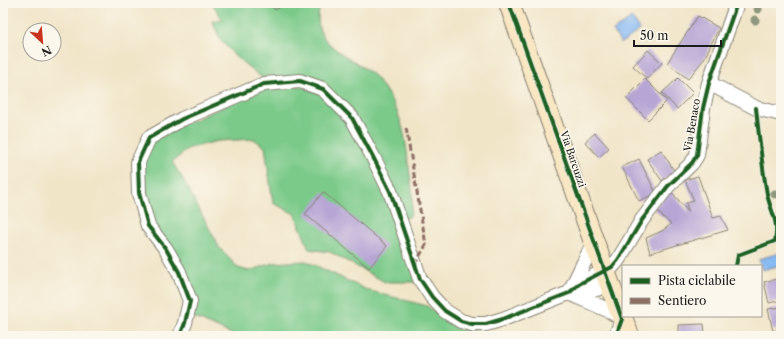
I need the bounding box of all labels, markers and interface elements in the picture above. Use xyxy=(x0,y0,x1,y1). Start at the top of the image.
north arrow xyxy=(22,22,62,62)
scale bar xyxy=(634,22,721,48)
text: 50 m xyxy=(640,28,669,43)
text: N xyxy=(39,43,54,60)
street label: Via Benaco xyxy=(681,97,703,153)
street label: Via Barcuzzi xyxy=(557,128,589,189)
legend xyxy=(622,265,762,317)
text: Pista ciclabile xyxy=(658,273,736,288)
text: Sentiero xyxy=(658,293,706,308)

